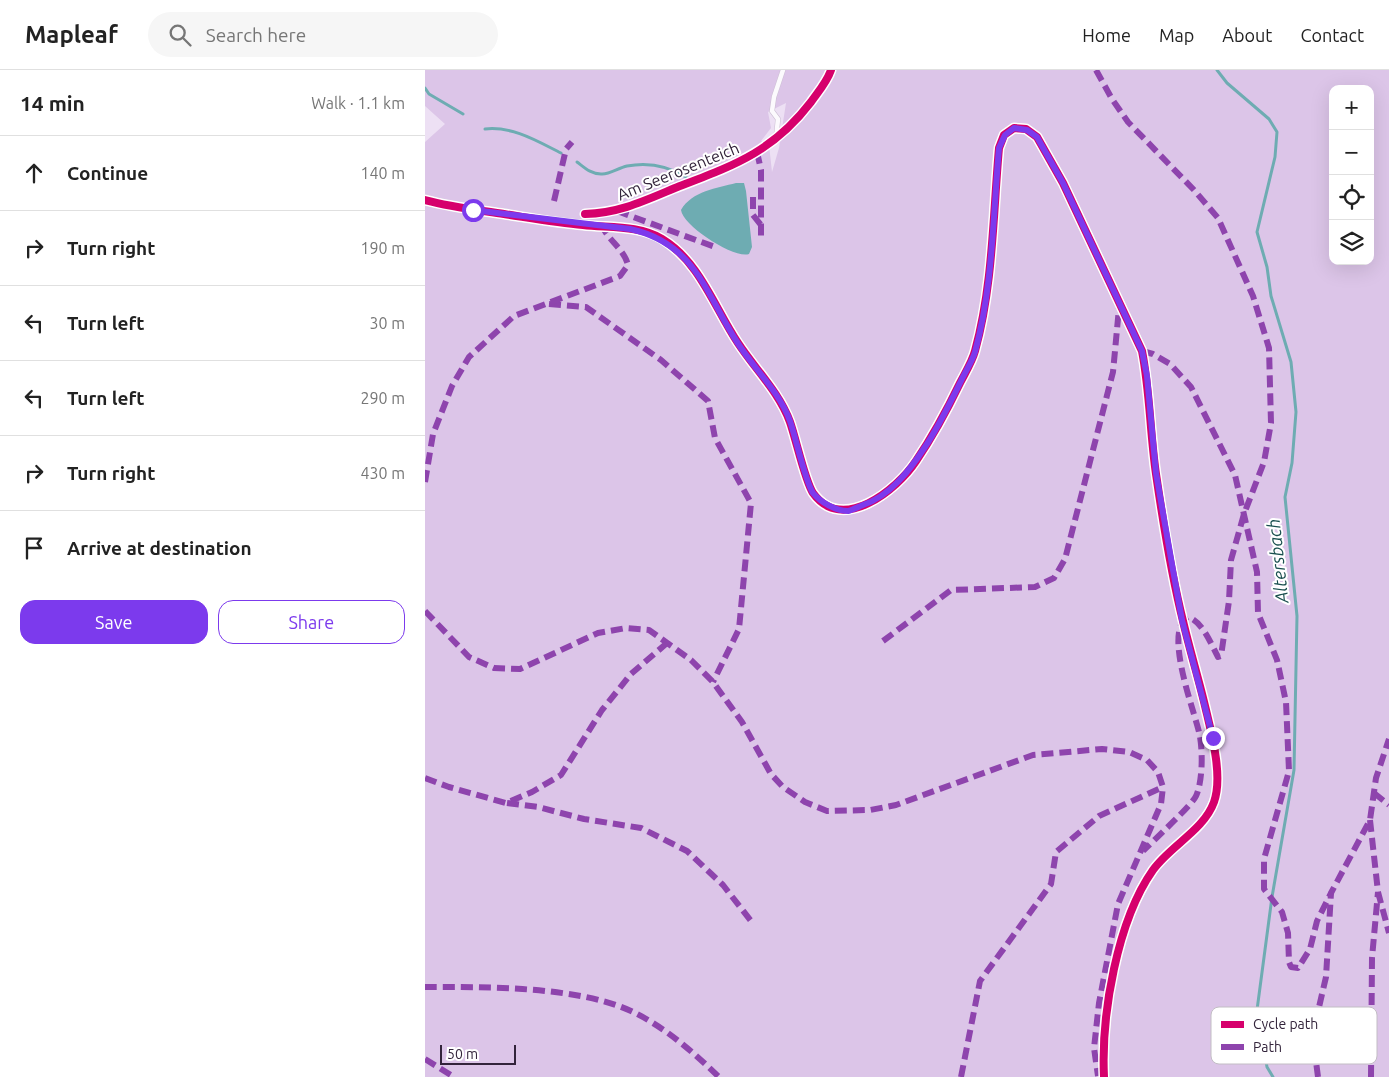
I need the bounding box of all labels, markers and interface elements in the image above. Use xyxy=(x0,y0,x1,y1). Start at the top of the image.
search box xyxy=(148,12,498,57)
text: Mapleaf xyxy=(25,21,118,48)
icon: search xyxy=(166,21,194,49)
text: Search here xyxy=(206,24,306,46)
text: Home xyxy=(1082,25,1131,45)
text: Map xyxy=(1159,25,1194,45)
text: About xyxy=(1222,25,1272,45)
text: Contact xyxy=(1300,25,1364,45)
map controls xyxy=(1329,85,1374,265)
button: + xyxy=(1329,85,1374,130)
text: 14 min xyxy=(20,91,85,115)
text: Walk · 1.1 km xyxy=(311,94,405,112)
button: − xyxy=(1329,130,1374,175)
street label: Am Seerosenteich xyxy=(614,138,742,204)
icon: ahead xyxy=(20,159,48,187)
text: Continue xyxy=(67,162,148,184)
text: 140 m xyxy=(360,164,405,182)
button: locate xyxy=(1329,175,1374,220)
route start xyxy=(462,199,485,222)
button: layers xyxy=(1329,220,1374,265)
icon: right xyxy=(20,234,48,262)
text: Turn right xyxy=(67,237,155,259)
text: 190 m xyxy=(360,239,405,257)
icon: left xyxy=(20,309,48,337)
text: Turn left xyxy=(67,312,145,334)
text: 30 m xyxy=(369,314,405,332)
icon: left xyxy=(20,384,48,412)
text: Turn left xyxy=(67,387,145,409)
text: 290 m xyxy=(360,389,405,407)
icon: right xyxy=(20,459,48,487)
text: Turn right xyxy=(67,462,155,484)
text: 430 m xyxy=(360,464,405,482)
water label: Altersbach xyxy=(1263,518,1291,605)
icon: arrive xyxy=(20,534,48,562)
text: Arrive at destination xyxy=(67,537,252,559)
button: Save xyxy=(20,600,208,644)
button: Share xyxy=(218,600,405,644)
route end xyxy=(1202,727,1225,750)
legend xyxy=(1211,1007,1377,1064)
text: Cycle path xyxy=(1253,1016,1318,1032)
text: Path xyxy=(1253,1039,1282,1055)
scale bar xyxy=(440,1042,516,1065)
text: 50 m xyxy=(447,1046,478,1062)

